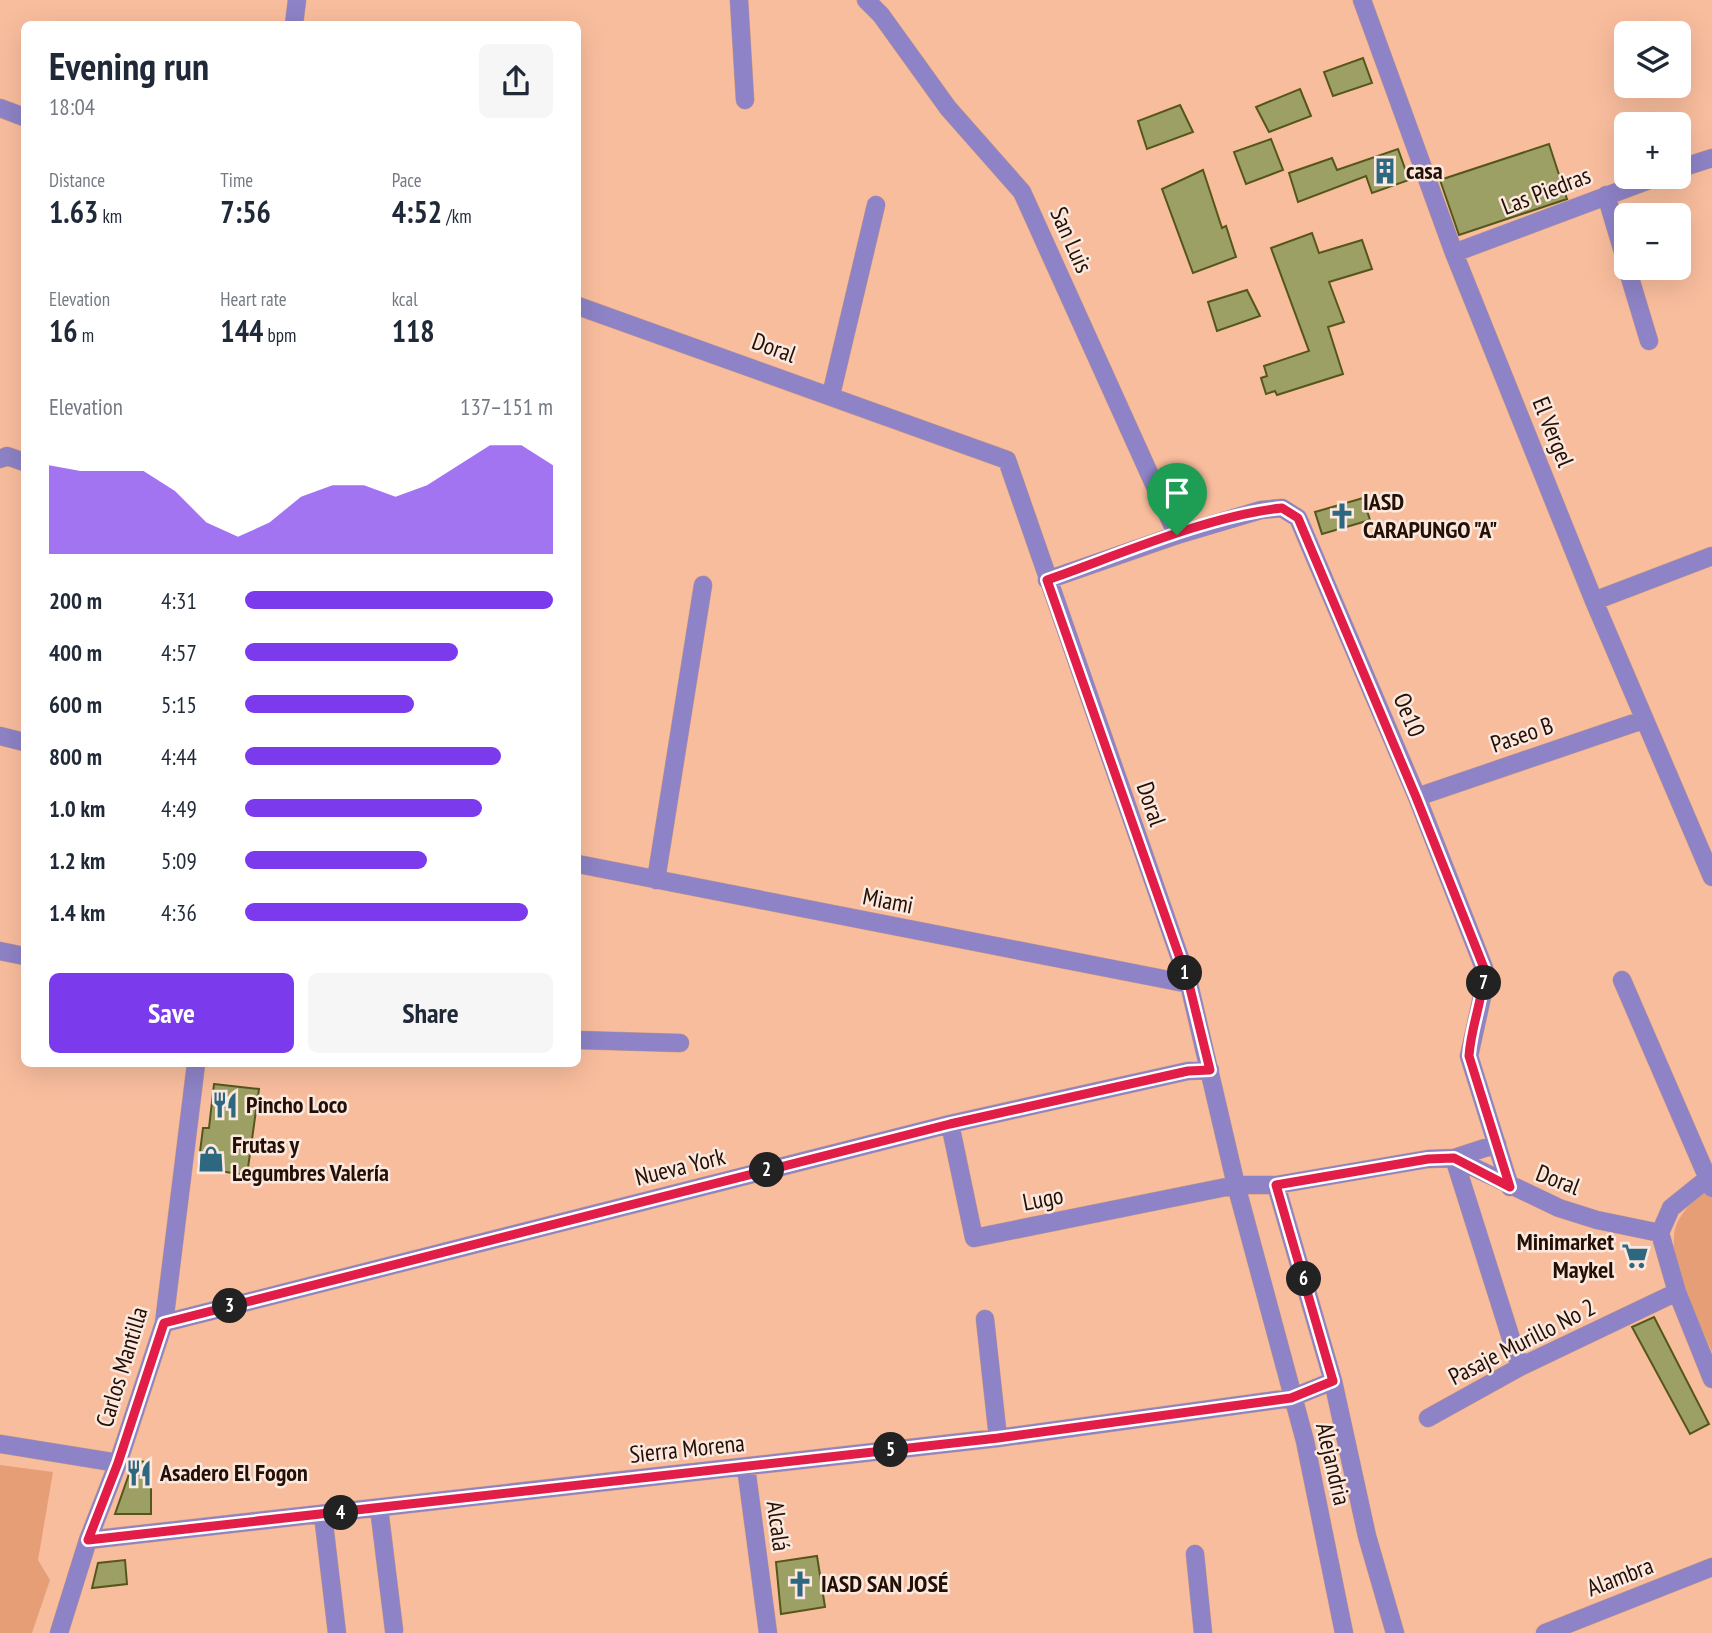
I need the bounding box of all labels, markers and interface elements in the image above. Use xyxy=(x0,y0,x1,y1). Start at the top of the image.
map controls xyxy=(1614,21,1691,280)
button: layers xyxy=(1614,21,1691,98)
text: Evening run xyxy=(49,41,209,90)
button: share xyxy=(479,44,553,118)
text: 18:04 xyxy=(49,92,95,121)
button: + xyxy=(1614,112,1691,189)
place label: casa xyxy=(1406,155,1443,186)
building icon: casa xyxy=(1370,156,1400,186)
street label: Las Piedras xyxy=(1497,159,1595,222)
text: Distance xyxy=(49,168,105,192)
text: Time xyxy=(220,168,253,192)
text: Pace xyxy=(392,168,422,192)
text: 1.63 xyxy=(49,192,98,231)
text: 7:56 xyxy=(220,192,271,231)
text: 4:52 xyxy=(392,192,442,231)
street label: San Luis xyxy=(1043,202,1100,278)
button: − xyxy=(1614,203,1691,280)
text: km xyxy=(98,204,122,228)
text: /km xyxy=(442,204,472,228)
text: Elevation xyxy=(49,287,110,311)
text: Heart rate xyxy=(220,287,287,311)
text: kcal xyxy=(392,287,418,311)
text: 16 xyxy=(49,311,78,350)
text: 144 xyxy=(220,311,263,350)
text: 118 xyxy=(392,311,435,350)
text: m xyxy=(78,323,94,347)
text: bpm xyxy=(263,323,296,347)
street label: Doral xyxy=(748,325,801,370)
text: Elevation xyxy=(49,392,123,421)
text: 137–151 m xyxy=(460,392,553,421)
street label: El Vergel xyxy=(1525,392,1582,472)
pin xyxy=(1147,463,1207,535)
icon: arrive xyxy=(1158,474,1196,512)
place label: IASD CARAPUNGO "A" xyxy=(1363,486,1497,545)
church icon: IASD CARAPUNGO "A" xyxy=(1327,501,1357,531)
text: 200 m xyxy=(49,586,102,615)
text: 4:31 xyxy=(161,586,197,615)
text: 400 m xyxy=(49,638,102,667)
text: 4:57 xyxy=(161,638,197,667)
street label: Oe10 xyxy=(1386,688,1432,741)
text: 600 m xyxy=(49,690,102,719)
text: 5:15 xyxy=(161,690,197,719)
street label: Paseo B xyxy=(1486,709,1557,760)
text: 800 m xyxy=(49,742,102,771)
text: 4:44 xyxy=(161,742,197,771)
street label: Doral xyxy=(1130,778,1174,830)
text: 1.0 km xyxy=(49,794,105,823)
text: 4:49 xyxy=(161,794,197,823)
text: 1.2 km xyxy=(49,846,105,875)
text: 5:09 xyxy=(161,846,197,875)
street label: Miami xyxy=(860,880,916,921)
text: 1.4 km xyxy=(49,898,105,927)
text: 4:36 xyxy=(161,898,197,927)
pin: 1 xyxy=(1168,956,1202,990)
text: 1 xyxy=(1180,960,1189,984)
pin: 7 xyxy=(1466,965,1502,1000)
text: 7 xyxy=(1479,970,1488,994)
button: Save xyxy=(49,973,294,1053)
button: Share xyxy=(308,973,553,1053)
place label: Pincho Loco xyxy=(246,1089,348,1120)
restaurant icon: Pincho Loco xyxy=(210,1090,240,1120)
place label: Frutas y Legumbres Valería xyxy=(232,1129,389,1188)
street label: Nueva York xyxy=(632,1140,729,1193)
shop icon: Frutas y Legumbres Valería xyxy=(196,1144,226,1174)
pin: 2 xyxy=(750,1152,784,1188)
text: 2 xyxy=(762,1157,771,1181)
street label: Doral xyxy=(1532,1157,1585,1202)
street label: Lugo xyxy=(1020,1179,1066,1218)
place label: Minimarket Maykel xyxy=(1517,1226,1614,1285)
supermarket icon: Minimarket Maykel xyxy=(1620,1241,1650,1271)
pin: 6 xyxy=(1286,1262,1322,1296)
text: 6 xyxy=(1299,1266,1308,1290)
pin: 3 xyxy=(212,1288,247,1324)
street label: Pasaje Murillo No 2 xyxy=(1443,1291,1601,1392)
text: 3 xyxy=(225,1293,234,1317)
street label: Carlos Mantilla xyxy=(89,1303,154,1431)
street label: Alejandria xyxy=(1309,1420,1358,1508)
street label: Sierra Morena xyxy=(628,1427,746,1470)
pin: 5 xyxy=(874,1432,908,1468)
text: 5 xyxy=(886,1437,895,1461)
place label: Asadero El Fogon xyxy=(159,1457,308,1488)
restaurant icon: Asadero El Fogon xyxy=(124,1458,154,1488)
pin: 4 xyxy=(324,1496,358,1530)
street label: Alcalá xyxy=(760,1499,797,1553)
text: 4 xyxy=(336,1500,345,1524)
street label: Alambra xyxy=(1582,1550,1657,1603)
place label: IASD SAN JOSÉ xyxy=(821,1568,948,1599)
church icon: IASD SAN JOSÉ xyxy=(785,1569,815,1599)

